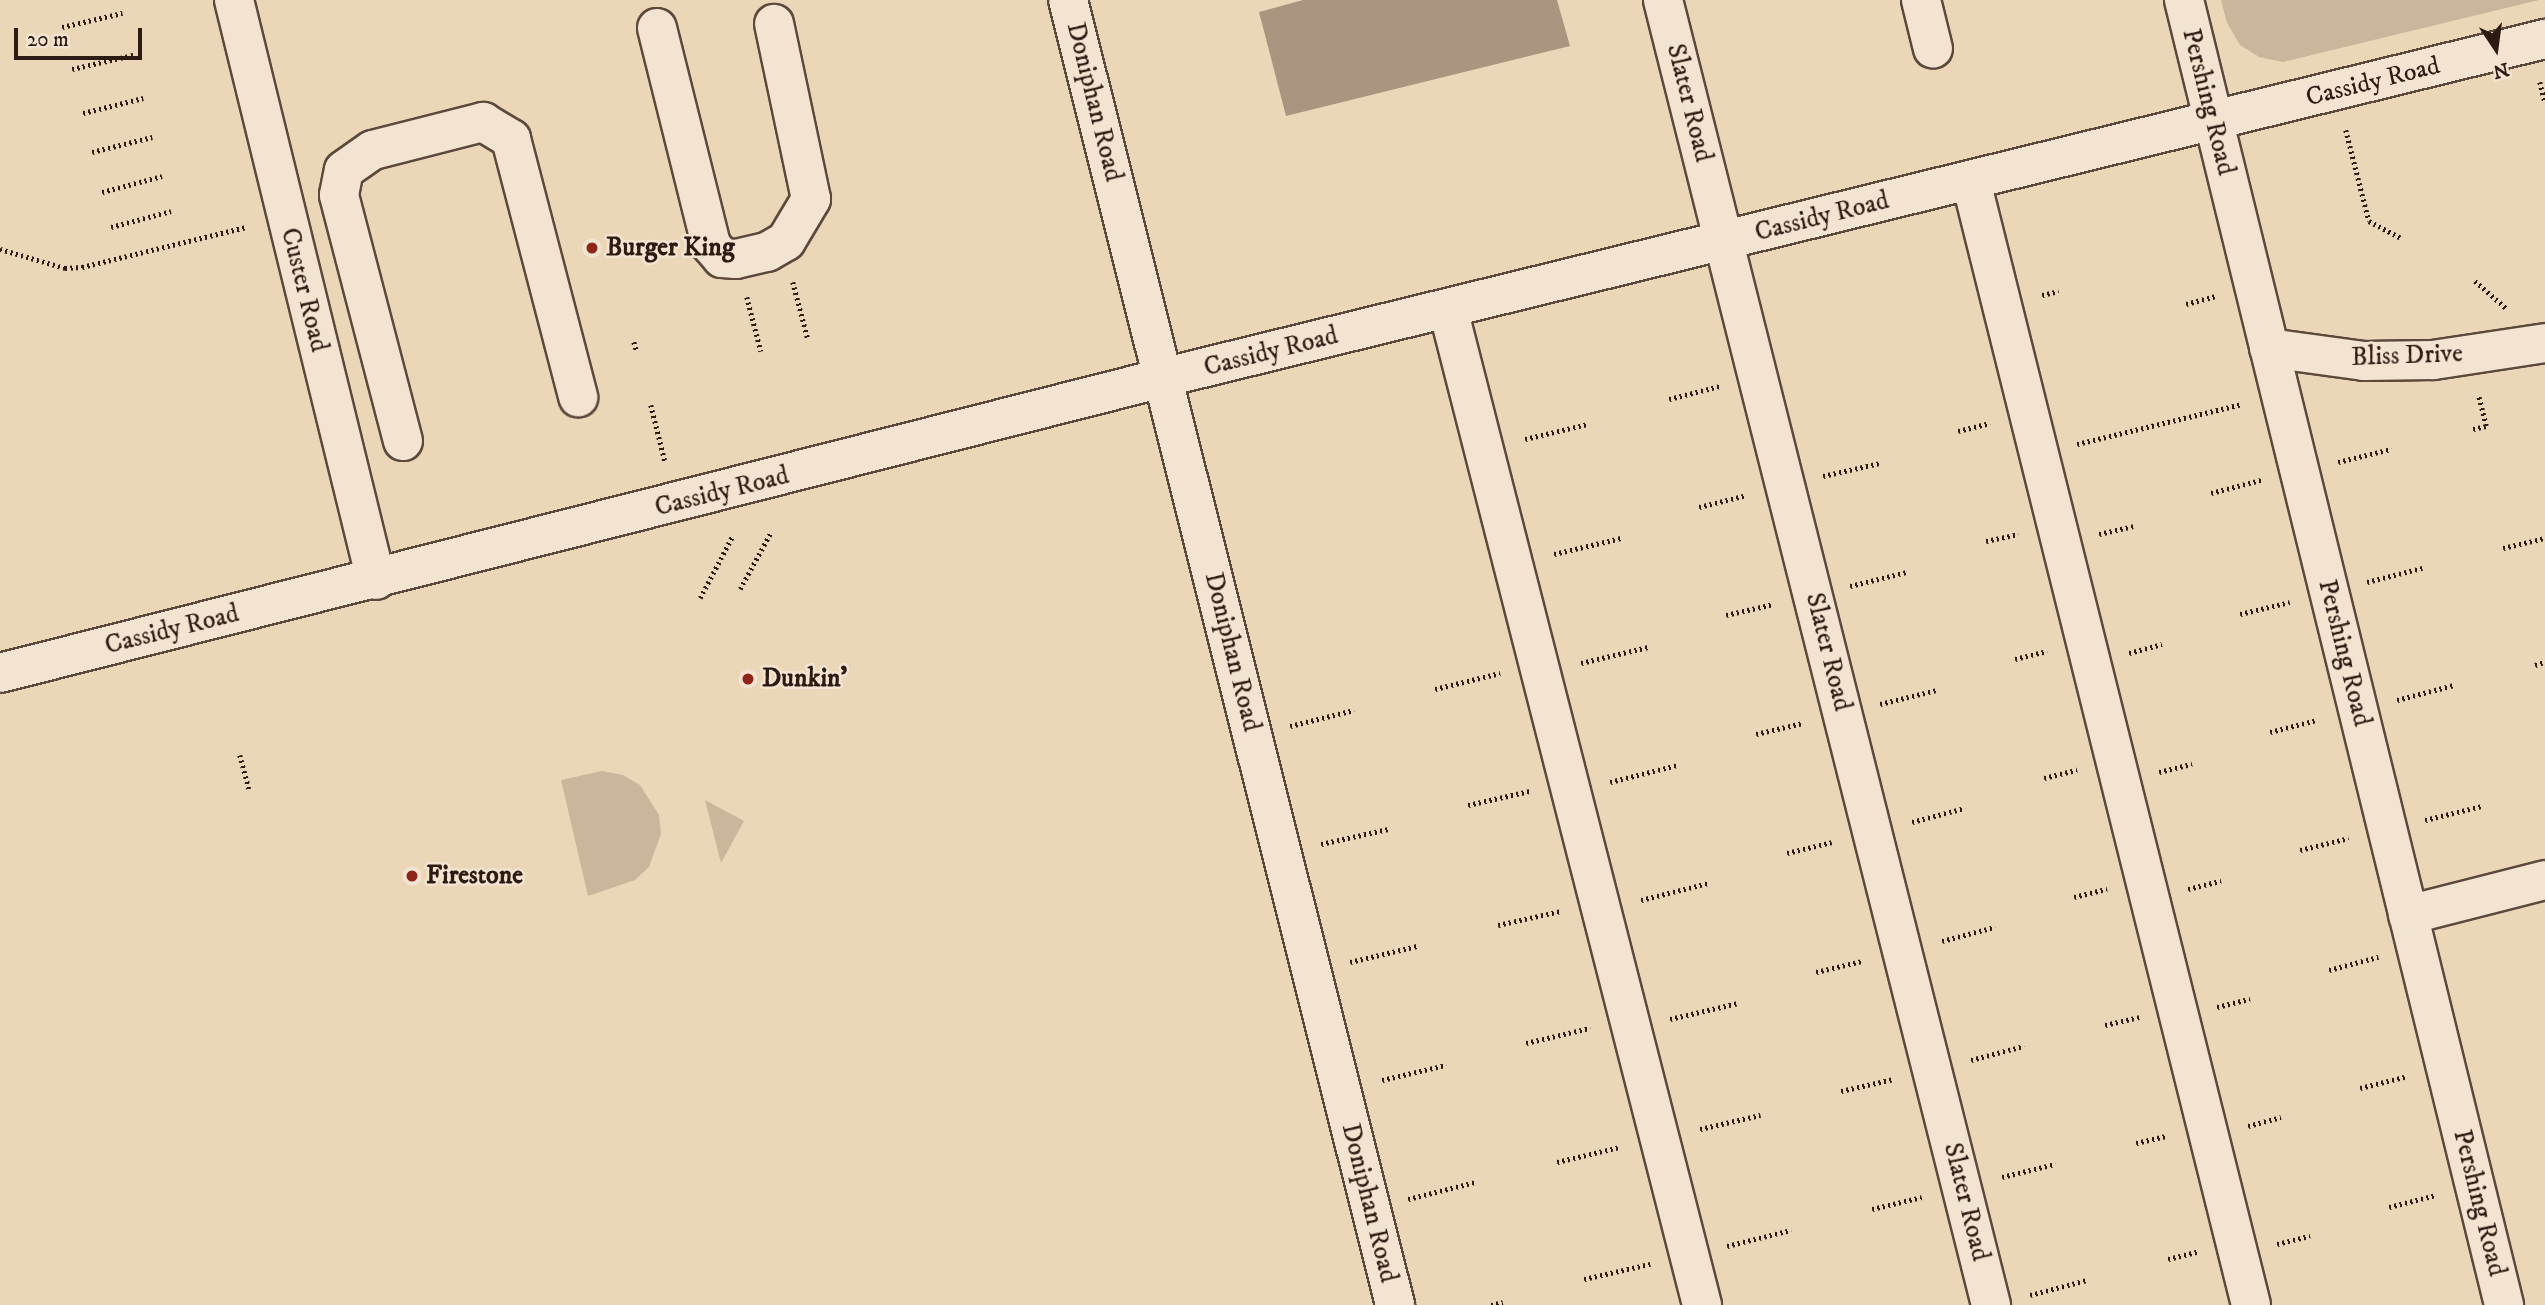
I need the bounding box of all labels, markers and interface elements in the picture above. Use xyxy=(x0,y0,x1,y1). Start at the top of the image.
scale bar xyxy=(18,14,145,58)
north arrow xyxy=(2461,14,2531,84)
street label: Doniphan Road xyxy=(1059,19,1129,185)
street label: Pershing Road xyxy=(2175,26,2241,178)
text: 20 m xyxy=(27,27,69,53)
street label: Slater Road xyxy=(1659,41,1719,165)
street label: Cassidy Road xyxy=(2303,50,2443,114)
text: N xyxy=(2491,57,2511,83)
street label: Cassidy Road xyxy=(1752,185,1892,249)
street label: Custer Road xyxy=(274,225,334,355)
place label: Burger King xyxy=(606,232,735,264)
marker: Burger King xyxy=(584,240,600,256)
street label: Cassidy Road xyxy=(1201,320,1341,384)
street label: Bliss Drive xyxy=(2351,338,2463,374)
street label: Cassidy Road xyxy=(652,460,792,524)
street label: Doniphan Road xyxy=(1197,569,1267,735)
street label: Pershing Road xyxy=(2311,577,2377,729)
street label: Slater Road xyxy=(1798,590,1858,714)
street label: Cassidy Road xyxy=(102,598,242,662)
place label: Dunkin' xyxy=(762,663,847,695)
marker: Dunkin' xyxy=(740,671,756,687)
place label: Firestone xyxy=(426,860,523,892)
marker: Firestone xyxy=(404,868,420,884)
street label: Doniphan Road xyxy=(1334,1120,1404,1286)
street label: Pershing Road xyxy=(2446,1127,2512,1279)
street label: Slater Road xyxy=(1936,1140,1996,1264)

